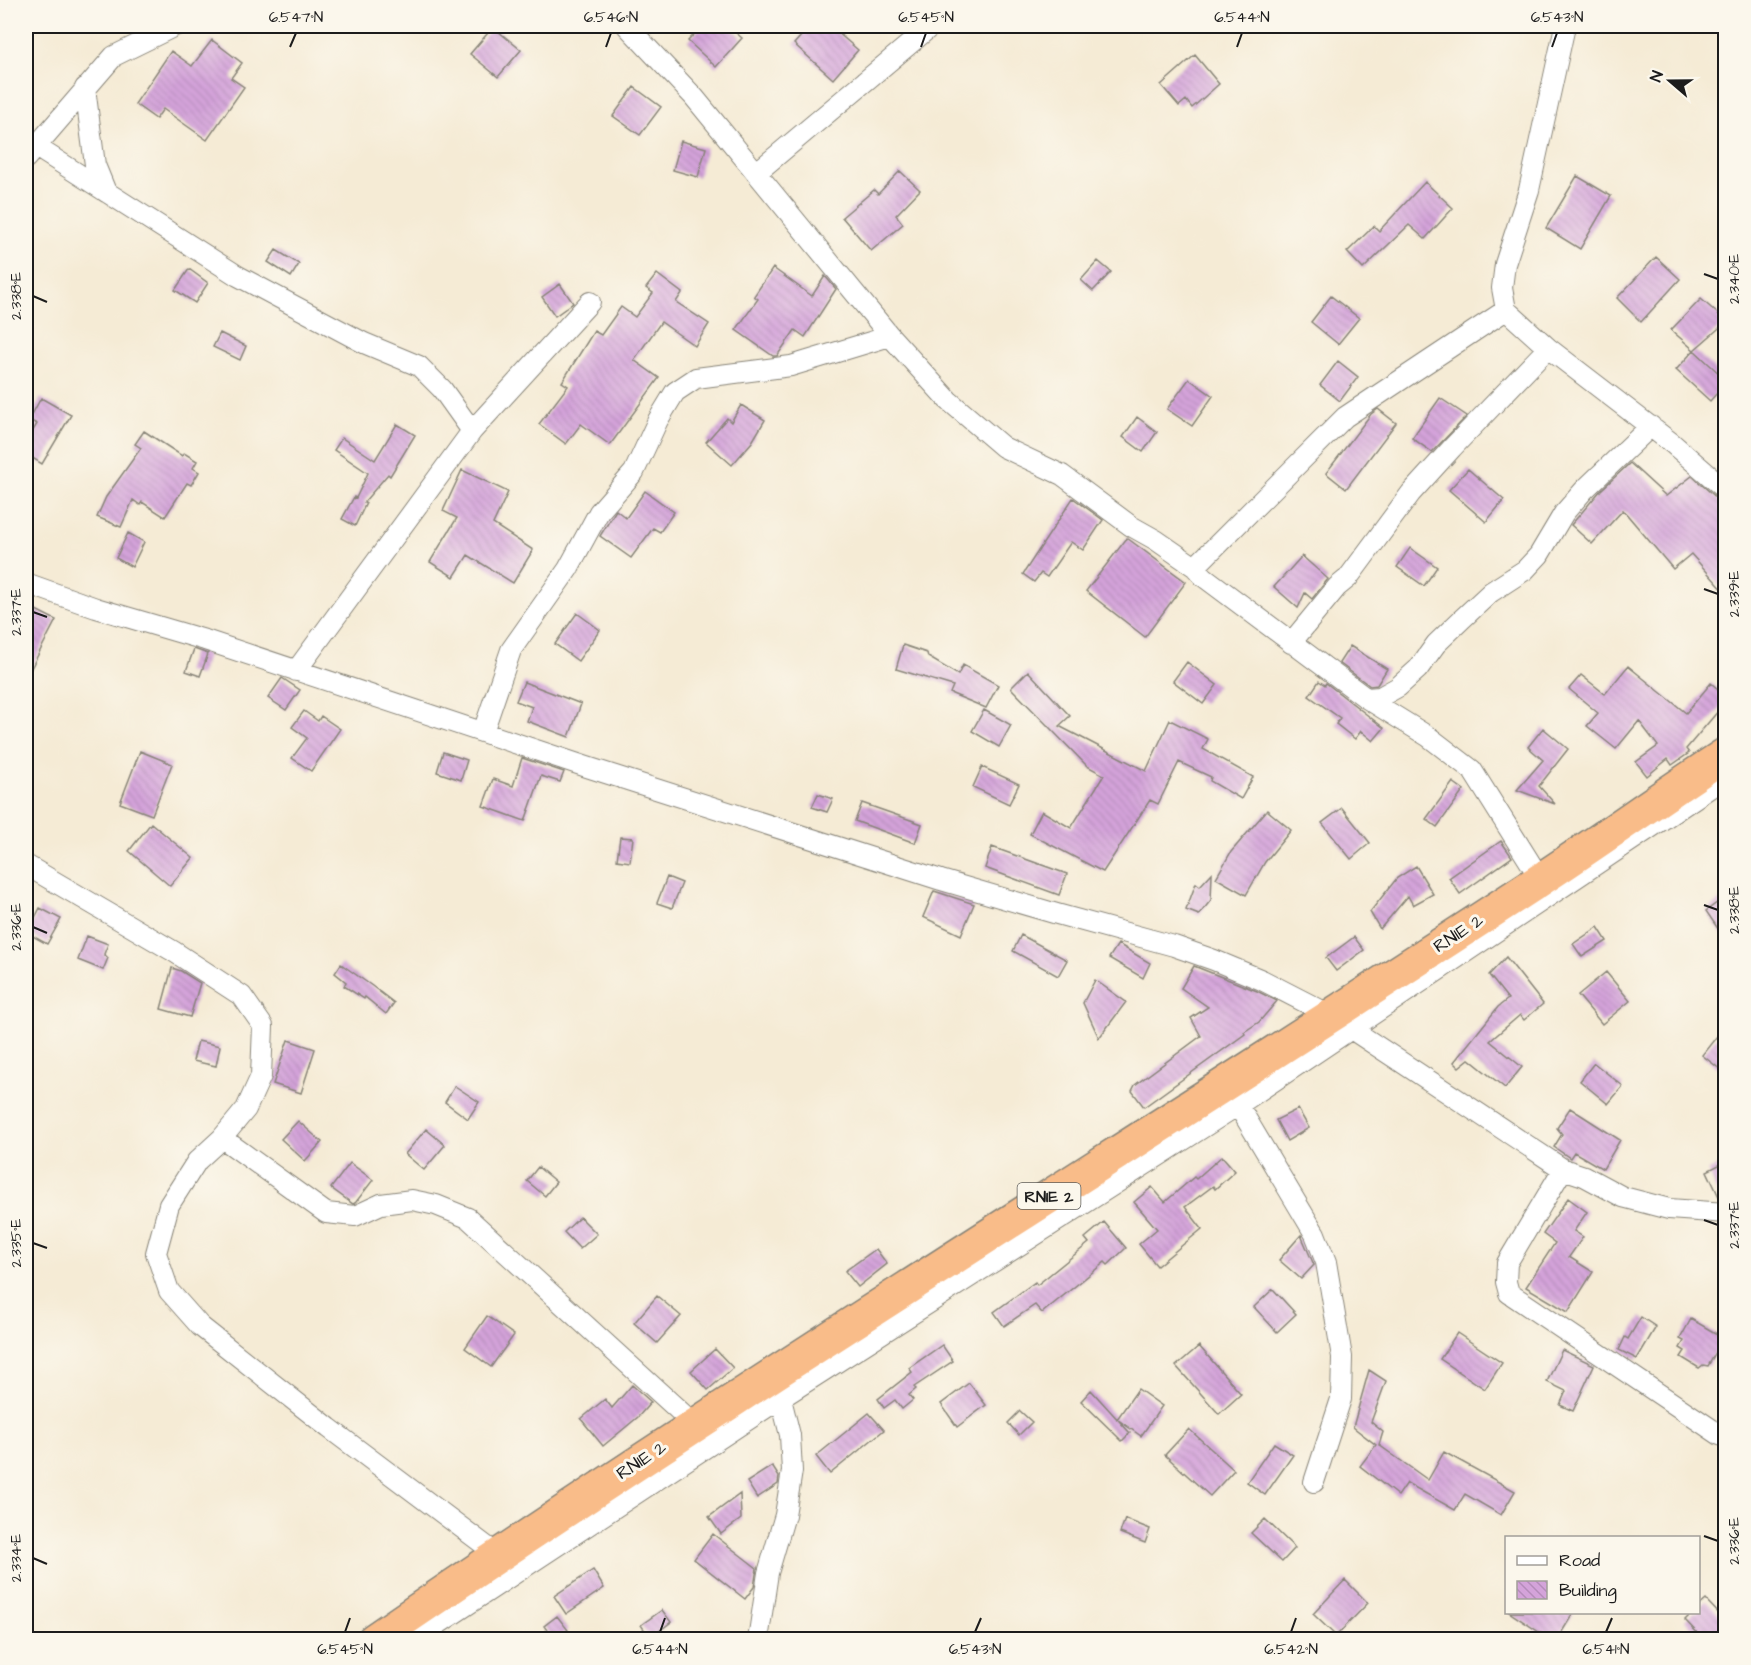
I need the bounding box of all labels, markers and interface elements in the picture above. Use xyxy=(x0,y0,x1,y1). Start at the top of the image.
text: 6.547°N xyxy=(269,7,323,28)
text: 6.546°N xyxy=(584,7,638,28)
text: 6.545°N xyxy=(898,7,954,28)
text: 6.544°N xyxy=(1214,7,1270,28)
text: 6.543°N xyxy=(1531,7,1583,28)
north arrow xyxy=(1640,51,1700,111)
text: N xyxy=(1645,68,1669,85)
text: 2.340°E xyxy=(1724,254,1745,304)
text: 2.338°E xyxy=(6,272,27,320)
text: 2.339°E xyxy=(1724,571,1745,617)
text: 2.337°E xyxy=(6,588,27,636)
text: 2.338°E xyxy=(1724,886,1745,934)
text: 2.336°E xyxy=(6,903,27,951)
street label: RNIE 2 xyxy=(1428,908,1489,959)
road number: RNIE 2 xyxy=(1018,1183,1080,1209)
text: 2.337°E xyxy=(1724,1201,1745,1249)
text: 2.335°E xyxy=(6,1219,27,1267)
street label: RNIE 2 xyxy=(611,1435,672,1486)
text: 2.336°E xyxy=(1724,1517,1745,1565)
text: 2.334°E xyxy=(6,1534,27,1582)
legend xyxy=(1505,1536,1700,1614)
text: Road xyxy=(1559,1548,1600,1573)
text: Building xyxy=(1559,1578,1617,1604)
text: 6.545°N xyxy=(317,1639,373,1660)
text: 6.544°N xyxy=(632,1639,688,1660)
text: 6.543°N xyxy=(949,1639,1001,1660)
text: 6.542°N xyxy=(1264,1639,1318,1660)
text: 6.541°N xyxy=(1583,1639,1629,1660)

